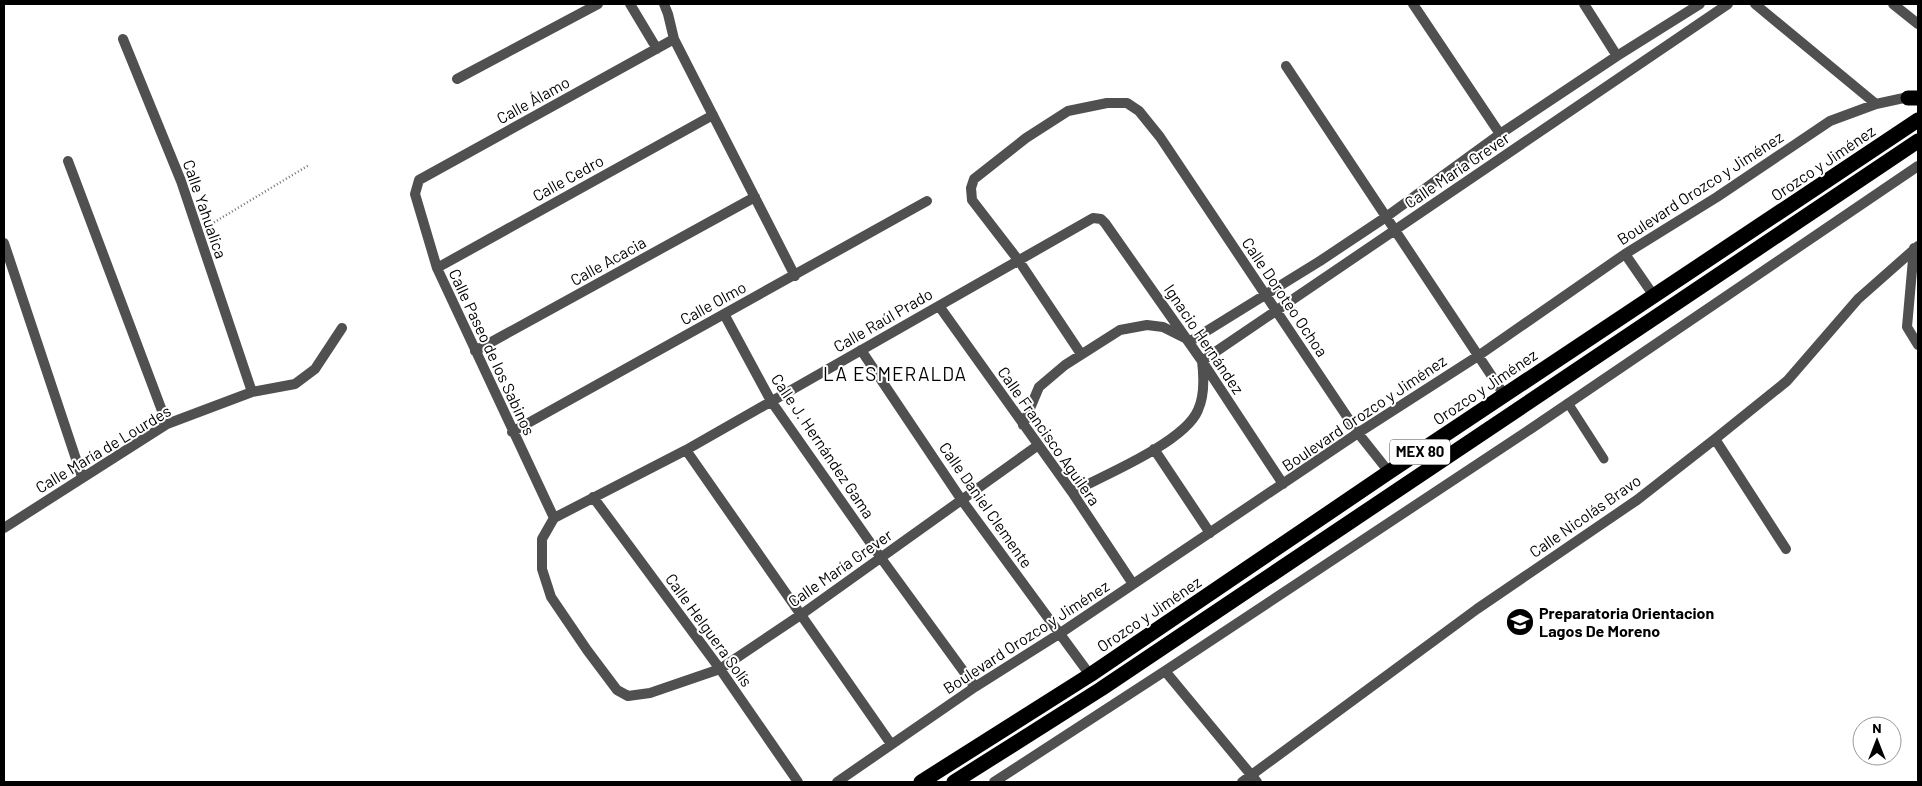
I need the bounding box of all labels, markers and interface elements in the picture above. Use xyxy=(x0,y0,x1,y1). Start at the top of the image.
street label: Calle Álamo xyxy=(493,72,572,127)
street label: Orozco y Jiménez xyxy=(1767,121,1878,204)
street label: Calle María Grever xyxy=(1401,127,1513,212)
street label: Boulevard Orozco y Jiménez xyxy=(1613,127,1786,248)
street label: Calle Cedro xyxy=(529,150,607,205)
street label: Calle Yahualica xyxy=(180,157,231,261)
street label: Calle Acacia xyxy=(567,232,649,289)
street label: Calle Doroteo Ochoa xyxy=(1239,234,1332,360)
street label: Calle Paseo de los Sabinos xyxy=(445,265,539,438)
street label: Calle Olmo xyxy=(677,277,749,328)
street label: Ignacio Hernández xyxy=(1161,280,1248,397)
street label: Calle Raúl Prado xyxy=(830,284,936,356)
street label: Orozco y Jiménez xyxy=(1429,345,1540,428)
street label: Boulevard Orozco y Jiménez xyxy=(1278,350,1449,475)
district label: LA ESMERALDA xyxy=(823,362,967,385)
street label: Calle Francisco Aguilera xyxy=(994,363,1105,509)
street label: Calle J. Hernández Gama xyxy=(768,370,879,522)
street label: Calle María de Lourdes xyxy=(32,401,174,496)
street label: Calle Daniel Clemente xyxy=(936,438,1037,571)
road number: MEX 80 xyxy=(1390,440,1450,464)
street label: Calle Nicolás Bravo xyxy=(1525,470,1644,561)
street label: Calle María Grever xyxy=(784,525,896,611)
street label: Calle Helguera Solís xyxy=(662,569,757,690)
street label: Orozco y Jiménez xyxy=(1093,572,1204,655)
street label: Boulevard Orozco y Jiménez xyxy=(939,576,1112,697)
place label: Preparatoria Orientacion Lagos De Moreno xyxy=(1539,603,1714,640)
school or university icon: Preparatoria Orientacion Lagos De Moreno xyxy=(1505,607,1535,637)
north arrow xyxy=(1852,716,1902,766)
text: N xyxy=(1872,719,1882,736)

